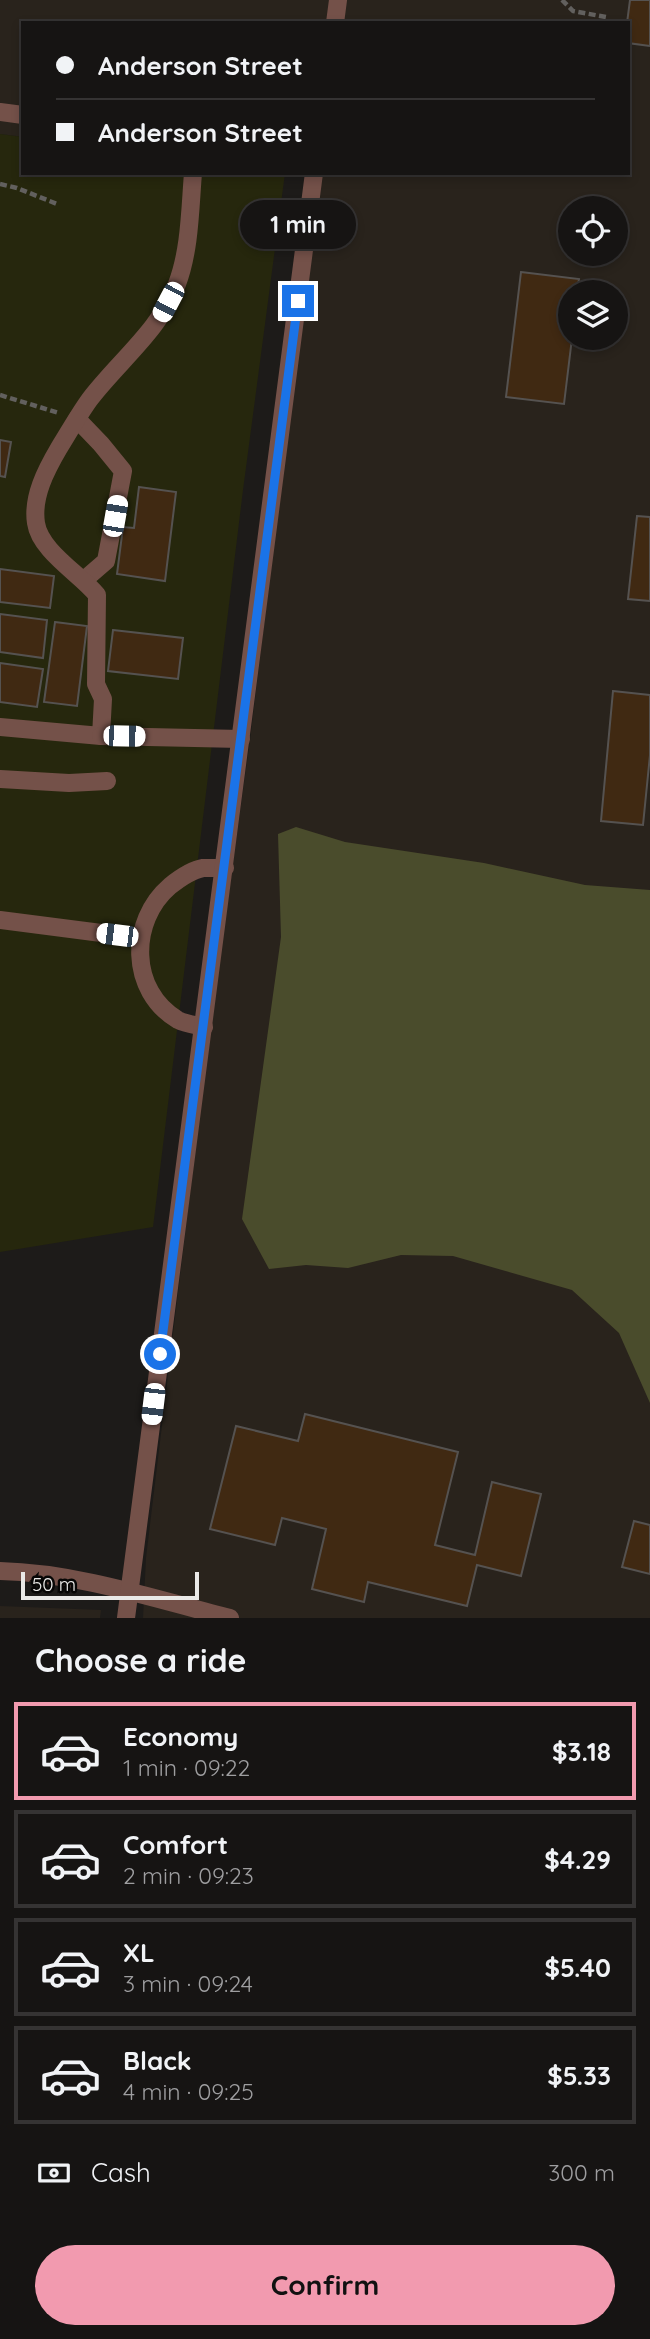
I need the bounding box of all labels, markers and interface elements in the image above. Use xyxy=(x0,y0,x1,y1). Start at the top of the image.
text: Anderson Street xyxy=(98,49,303,82)
text: Anderson Street xyxy=(98,116,303,149)
map controls xyxy=(558,196,628,350)
button: locate xyxy=(558,196,628,266)
callout: 1 min xyxy=(240,200,356,248)
text: 1 min xyxy=(270,210,326,239)
car xyxy=(149,279,188,325)
button: layers xyxy=(558,280,628,350)
route end xyxy=(282,285,314,317)
car xyxy=(102,493,129,539)
car xyxy=(103,725,146,747)
car xyxy=(95,922,140,948)
route start xyxy=(144,1338,176,1370)
car xyxy=(141,1382,166,1426)
scale bar xyxy=(21,1569,200,1601)
text: 50 m xyxy=(32,1572,76,1596)
text: Choose a ride xyxy=(35,1640,247,1680)
icon: car xyxy=(39,1720,102,1783)
text: Economy xyxy=(123,1720,238,1753)
text: $3.18 xyxy=(552,1735,611,1768)
text: 1 min · 09:22 xyxy=(123,1753,250,1782)
icon: car xyxy=(39,1828,102,1891)
text: Comfort xyxy=(123,1828,228,1861)
text: $4.29 xyxy=(544,1843,611,1876)
text: 2 min · 09:23 xyxy=(123,1861,254,1890)
icon: car xyxy=(39,1936,102,1999)
text: XL xyxy=(123,1936,155,1969)
text: $5.40 xyxy=(545,1951,611,1984)
text: 3 min · 09:24 xyxy=(123,1969,253,1998)
icon: car xyxy=(39,2044,102,2107)
text: Black xyxy=(123,2044,192,2077)
text: $5.33 xyxy=(547,2059,611,2092)
text: 4 min · 09:25 xyxy=(123,2077,254,2106)
icon: cash xyxy=(35,2154,73,2192)
text: Cash xyxy=(91,2156,151,2189)
text: 300 m xyxy=(548,2158,615,2187)
button: Confirm xyxy=(35,2245,615,2325)

